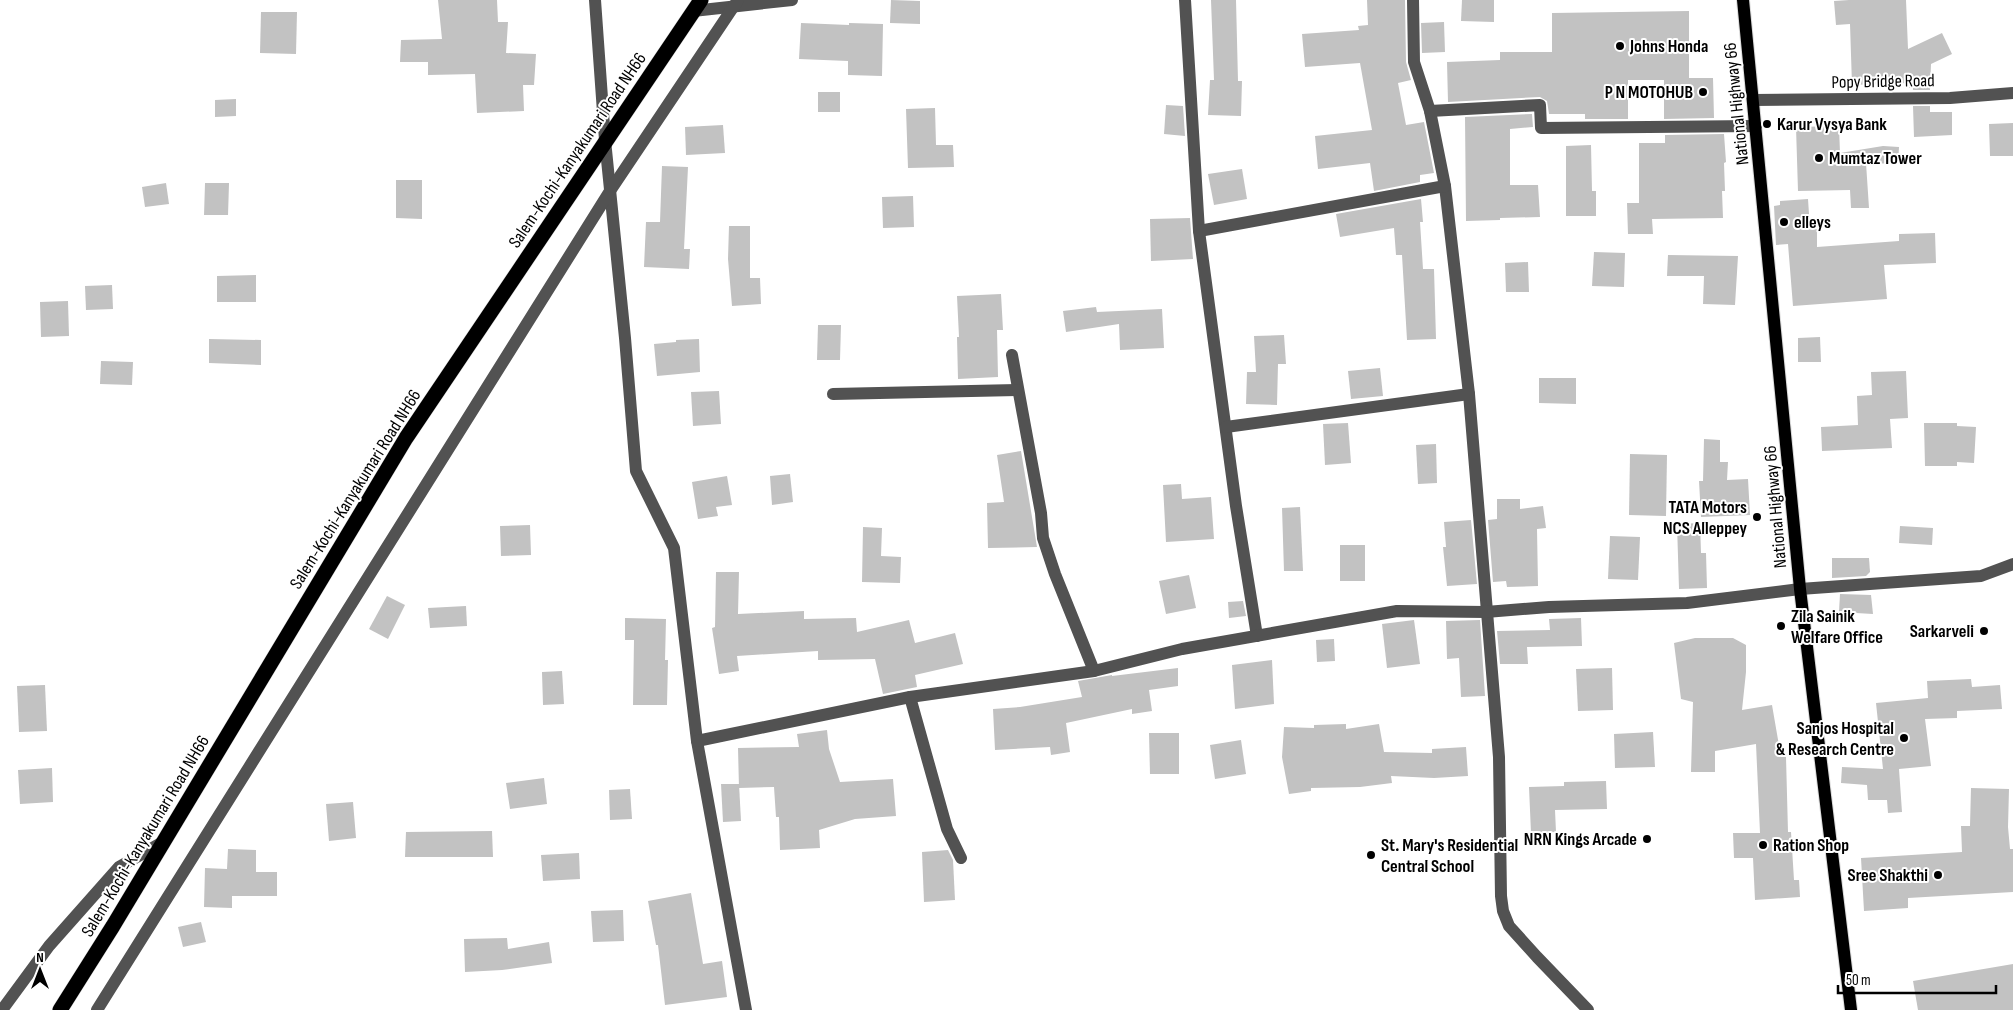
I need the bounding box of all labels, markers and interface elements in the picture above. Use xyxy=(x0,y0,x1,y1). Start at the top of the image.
place label: Johns Honda xyxy=(1629,36,1708,57)
marker: Johns Honda xyxy=(1614,40,1626,52)
street label: National Highway 66 xyxy=(1720,42,1753,166)
street label: Salem-Kochi-Kanyakumari Road NH66 xyxy=(504,49,651,252)
street label: Popy Bridge Road xyxy=(1831,70,1935,93)
place label: P N MOTOHUB xyxy=(1605,82,1693,103)
marker: P N MOTOHUB xyxy=(1697,86,1709,98)
place label: Karur Vysya Bank xyxy=(1777,114,1887,135)
marker: Karur Vysya Bank xyxy=(1761,118,1773,130)
place label: Mumtaz Tower xyxy=(1829,148,1922,169)
marker: Mumtaz Tower xyxy=(1813,152,1825,164)
place label: elleys xyxy=(1794,212,1831,233)
marker: elleys xyxy=(1778,216,1790,228)
street label: Salem-Kochi-Kanyakumari Road NH66 xyxy=(285,386,426,593)
street label: National Highway 66 xyxy=(1760,445,1791,569)
place label: TATA Motors NCS Alleppey xyxy=(1663,497,1748,539)
marker: TATA Motors NCS Alleppey xyxy=(1751,511,1763,523)
place label: Zila Sainik Welfare Office xyxy=(1791,606,1883,648)
marker: Zila Sainik Welfare Office xyxy=(1775,620,1787,632)
place label: Sarkarveli xyxy=(1910,621,1974,642)
marker: Sarkarveli xyxy=(1978,625,1990,637)
place label: Sanjos Hospital & Research Centre xyxy=(1776,718,1894,760)
street label: Salem-Kochi-Kanyakumari Road NH66 xyxy=(77,732,214,941)
marker: Sanjos Hospital & Research Centre xyxy=(1898,732,1910,744)
place label: NRN Kings Arcade xyxy=(1524,829,1637,850)
marker: NRN Kings Arcade xyxy=(1641,833,1653,845)
place label: St. Mary's Residential Central School xyxy=(1381,835,1518,877)
place label: Ration Shop xyxy=(1773,835,1849,856)
marker: Ration Shop xyxy=(1757,839,1769,851)
marker: St. Mary's Residential Central School xyxy=(1365,849,1377,861)
place label: Sree Shakthi xyxy=(1848,865,1928,886)
marker: Sree Shakthi xyxy=(1932,869,1944,881)
north arrow xyxy=(15,945,65,995)
text: N xyxy=(36,949,44,966)
scale bar xyxy=(1838,962,1996,994)
text: 50 m xyxy=(1846,971,1871,990)

